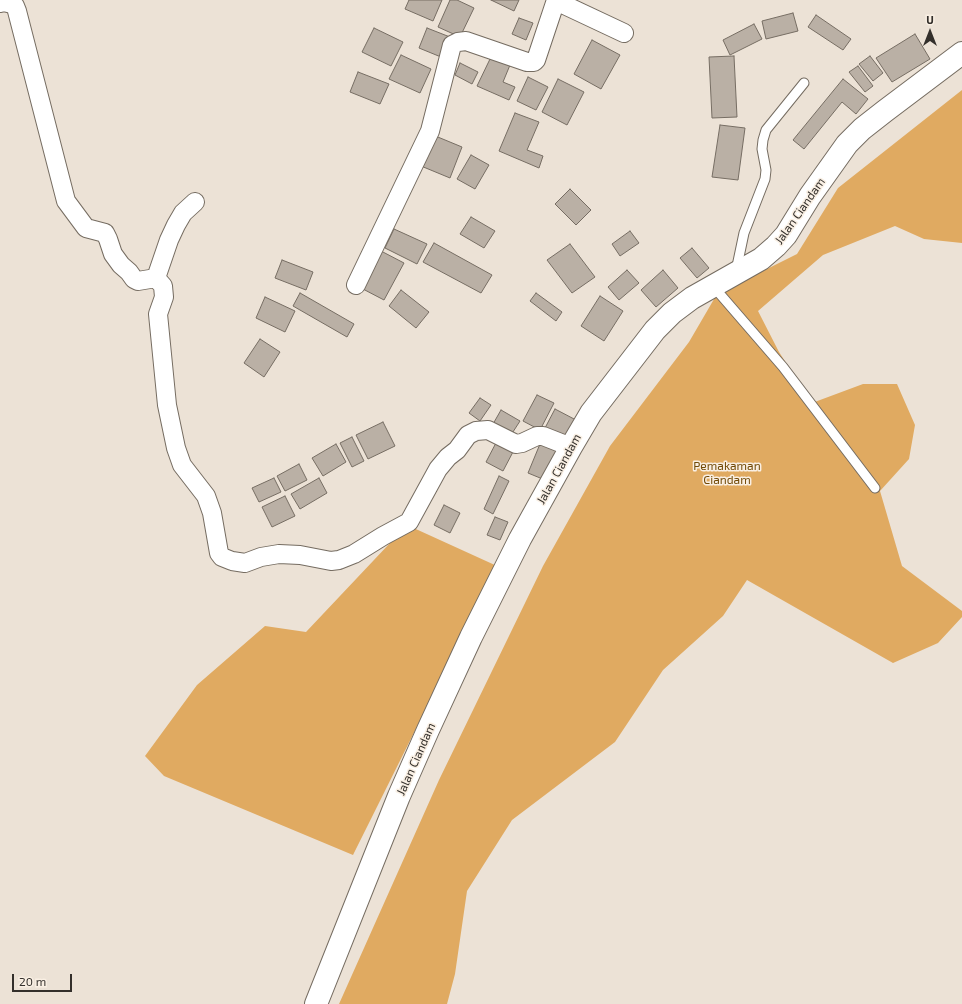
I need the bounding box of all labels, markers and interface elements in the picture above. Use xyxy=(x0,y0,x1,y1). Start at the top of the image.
north arrow xyxy=(910,12,950,52)
text: U xyxy=(926,13,934,26)
street label: Jalan Ciandam xyxy=(772,175,828,247)
street label: Jalan Ciandam xyxy=(534,431,584,507)
park label: Pemakaman Ciandam xyxy=(693,459,761,487)
street label: Jalan Ciandam xyxy=(394,721,438,797)
scale bar xyxy=(14,966,74,992)
text: 20 m xyxy=(19,974,46,988)

